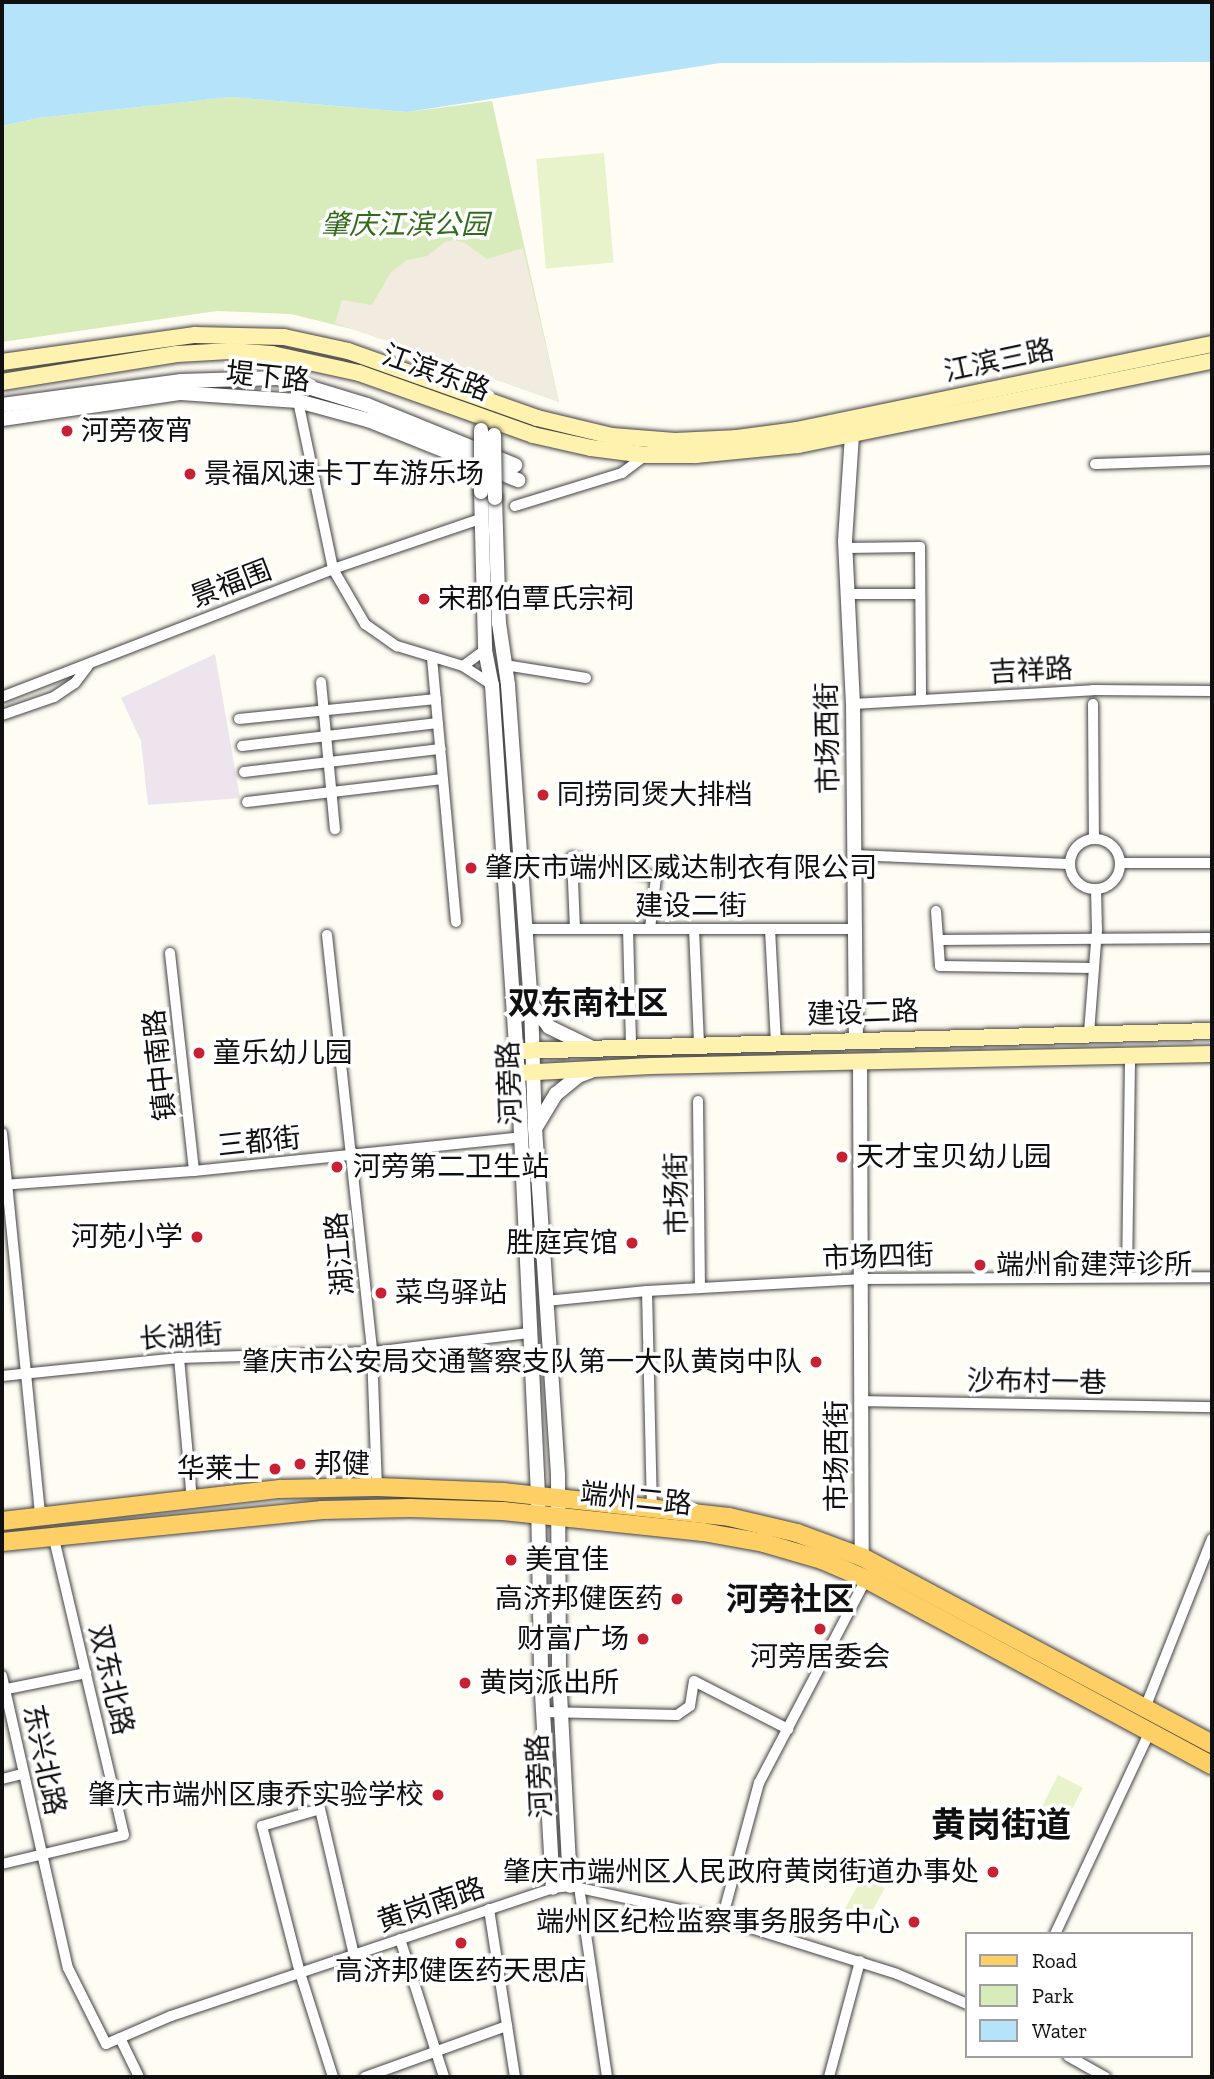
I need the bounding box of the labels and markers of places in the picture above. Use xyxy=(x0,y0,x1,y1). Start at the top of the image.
place label: 河旁夜宵 xyxy=(81,414,193,448)
marker: 河旁夜宵 xyxy=(59,423,75,439)
place label: 景福风速卡丁车游乐场 xyxy=(204,457,484,491)
marker: 景福风速卡丁车游乐场 xyxy=(182,466,198,482)
place label: 宋郡伯覃氏宗祠 xyxy=(438,582,634,616)
marker: 宋郡伯覃氏宗祠 xyxy=(416,591,432,607)
place label: 同捞同煲大排档 xyxy=(557,778,753,812)
marker: 同捞同煲大排档 xyxy=(535,787,551,803)
place label: 肇庆市端州区威达制衣有限公司 xyxy=(485,851,877,885)
marker: 肇庆市端州区威达制衣有限公司 xyxy=(463,860,479,876)
place label: 童乐幼儿园 xyxy=(213,1036,353,1070)
marker: 童乐幼儿园 xyxy=(191,1045,207,1061)
place label: 天才宝贝幼儿园 xyxy=(856,1140,1052,1174)
marker: 天才宝贝幼儿园 xyxy=(834,1149,850,1165)
place label: 河旁第二卫生站 xyxy=(353,1150,549,1184)
marker: 河旁第二卫生站 xyxy=(327,1157,347,1177)
place label: 河苑小学 xyxy=(71,1220,183,1254)
place label: 胜庭宾馆 xyxy=(506,1226,618,1260)
marker: 河苑小学 xyxy=(189,1229,205,1245)
marker: 胜庭宾馆 xyxy=(624,1235,640,1251)
place label: 端州俞建萍诊所 xyxy=(996,1248,1192,1282)
marker: 端州俞建萍诊所 xyxy=(970,1255,990,1275)
place label: 菜鸟驿站 xyxy=(395,1276,507,1310)
marker: 菜鸟驿站 xyxy=(373,1285,389,1301)
place label: 肇庆市公安局交通警察支队第一大队黄岗中队 xyxy=(242,1345,802,1379)
marker: 肇庆市公安局交通警察支队第一大队黄岗中队 xyxy=(808,1354,824,1370)
place label: 邦健 xyxy=(314,1447,370,1481)
place label: 华莱士 xyxy=(177,1452,261,1486)
marker: 邦健 xyxy=(292,1456,308,1472)
marker: 华莱士 xyxy=(267,1461,283,1477)
place label: 美宜佳 xyxy=(525,1543,609,1577)
marker: 美宜佳 xyxy=(503,1552,519,1568)
place label: 高济邦健医药 xyxy=(495,1582,663,1616)
marker: 高济邦健医药 xyxy=(669,1591,685,1607)
marker: 河旁居委会 xyxy=(812,1621,828,1637)
place label: 财富广场 xyxy=(517,1622,629,1656)
marker: 财富广场 xyxy=(635,1631,651,1647)
place label: 河旁居委会 xyxy=(750,1640,890,1674)
place label: 黄岗派出所 xyxy=(479,1666,619,1700)
marker: 黄岗派出所 xyxy=(457,1675,473,1691)
place label: 肇庆市端州区康乔实验学校 xyxy=(88,1778,424,1812)
marker: 肇庆市端州区康乔实验学校 xyxy=(430,1787,446,1803)
place label: 肇庆市端州区人民政府黄岗街道办事处 xyxy=(503,1855,979,1889)
marker: 肇庆市端州区人民政府黄岗街道办事处 xyxy=(985,1864,1001,1880)
place label: 端州区纪检监察事务服务中心 xyxy=(536,1905,900,1939)
marker: 端州区纪检监察事务服务中心 xyxy=(906,1914,922,1930)
marker: 高济邦健医药天思店 xyxy=(453,1935,469,1951)
place label: 高济邦健医药天思店 xyxy=(335,1954,587,1988)

